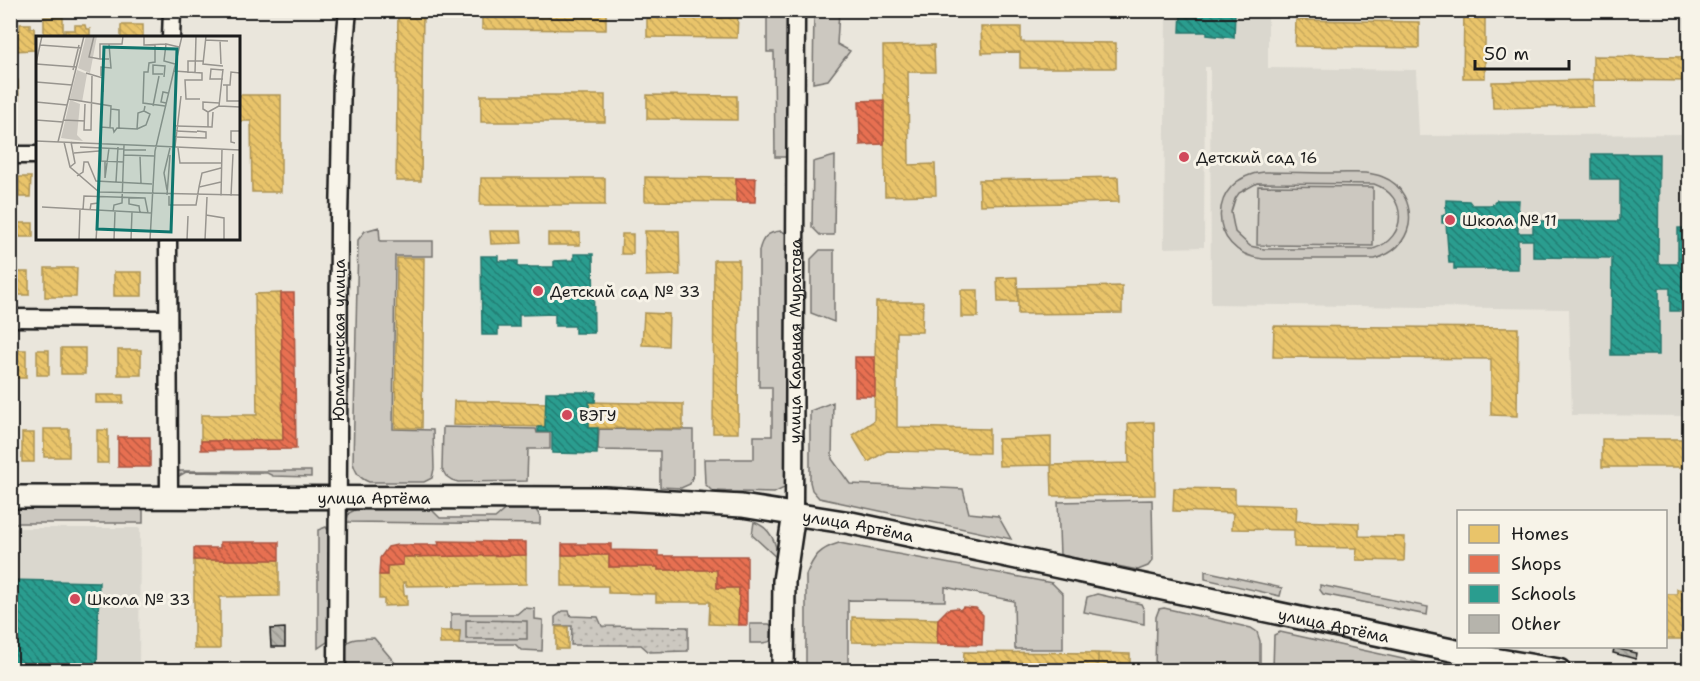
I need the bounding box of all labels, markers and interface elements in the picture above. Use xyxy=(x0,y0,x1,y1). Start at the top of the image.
scale bar xyxy=(1475,33,1570,71)
inset map xyxy=(36,36,240,240)
text: 50 m xyxy=(1484,42,1529,66)
place label: Детский сад 16 xyxy=(1196,147,1317,168)
marker: Детский сад 16 xyxy=(1177,150,1191,164)
place label: Школа № 11 xyxy=(1462,210,1557,231)
marker: Школа № 11 xyxy=(1443,213,1457,227)
street label: улица Караная Муратова xyxy=(784,238,806,444)
street label: Юрматинская улица xyxy=(328,259,349,421)
place label: Детский сад № 33 xyxy=(550,281,700,302)
marker: Детский сад № 33 xyxy=(531,284,545,298)
place label: ВЭГУ xyxy=(579,405,617,426)
marker: ВЭГУ xyxy=(560,408,574,422)
street label: улица Артёма xyxy=(318,487,431,508)
street label: улица Артёма xyxy=(801,505,916,547)
legend xyxy=(1457,510,1667,648)
text: Homes xyxy=(1511,522,1569,546)
text: Shops xyxy=(1511,552,1562,576)
text: Schools xyxy=(1511,582,1577,606)
place label: Школа № 33 xyxy=(87,589,191,610)
marker: Школа № 33 xyxy=(68,592,82,606)
street label: улица Артёма xyxy=(1276,603,1391,647)
text: Other xyxy=(1511,612,1561,636)

